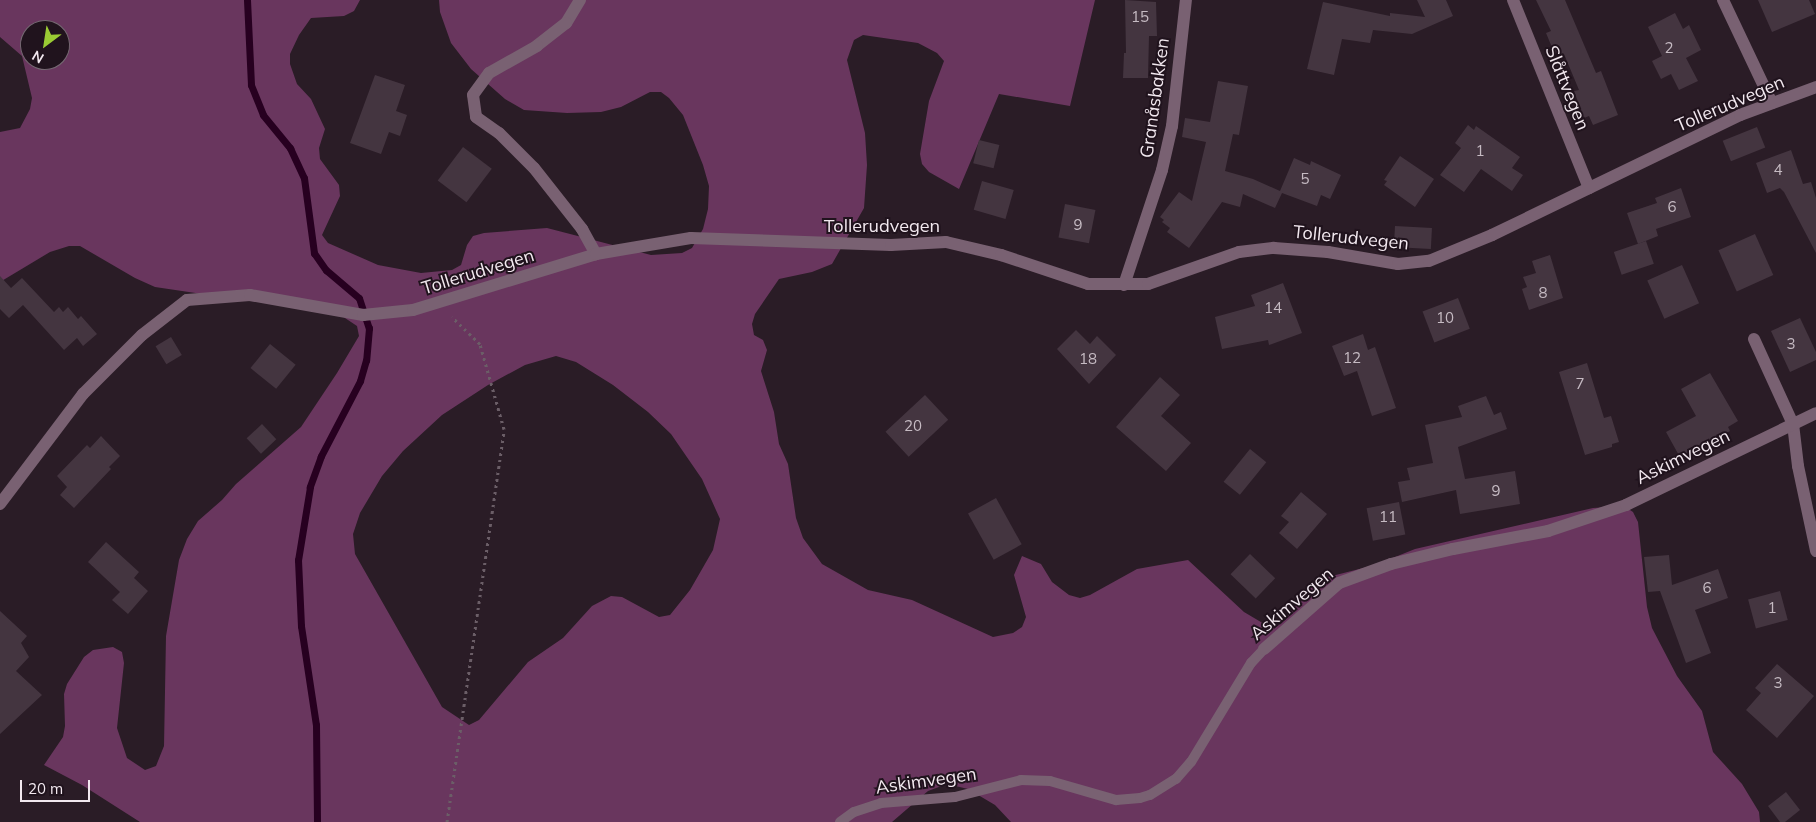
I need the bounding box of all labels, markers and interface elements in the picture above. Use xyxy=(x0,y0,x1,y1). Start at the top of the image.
house number: 15 xyxy=(1131,8,1149,26)
north arrow xyxy=(20,20,70,70)
street label: Granåsbakken xyxy=(1136,37,1174,159)
house number: 2 xyxy=(1665,39,1673,57)
street label: Slåttvegen xyxy=(1540,43,1594,133)
text: N xyxy=(29,47,47,67)
street label: Tollerudvegen xyxy=(1672,71,1788,137)
house number: 1 xyxy=(1476,142,1484,160)
house number: 4 xyxy=(1774,161,1782,179)
house number: 5 xyxy=(1301,170,1309,188)
house number: 6 xyxy=(1668,198,1676,216)
street label: Tollerudvegen xyxy=(824,215,940,237)
house number: 9 xyxy=(1074,216,1082,234)
street label: Tollerudvegen xyxy=(1292,221,1410,255)
street label: Tollerudvegen xyxy=(419,245,537,299)
house number: 8 xyxy=(1539,284,1547,302)
house number: 14 xyxy=(1264,299,1282,317)
house number: 10 xyxy=(1436,309,1454,327)
house number: 3 xyxy=(1787,335,1795,353)
house number: 12 xyxy=(1343,349,1361,367)
house number: 18 xyxy=(1079,350,1097,368)
house number: 7 xyxy=(1576,375,1584,393)
house number: 20 xyxy=(904,417,922,435)
street label: Askimvegen xyxy=(1633,425,1733,489)
house number: 9 xyxy=(1492,482,1500,500)
house number: 11 xyxy=(1379,508,1397,526)
street label: Askimvegen xyxy=(1246,563,1338,645)
house number: 6 xyxy=(1703,579,1711,597)
house number: 1 xyxy=(1768,599,1776,617)
house number: 3 xyxy=(1774,674,1782,692)
street label: Askimvegen xyxy=(874,763,978,799)
scale bar xyxy=(22,770,92,802)
text: 20 m xyxy=(28,779,63,798)

